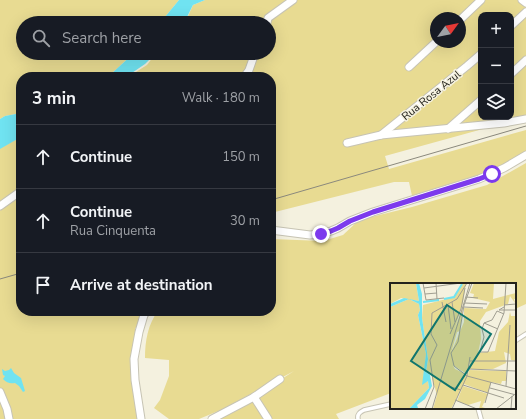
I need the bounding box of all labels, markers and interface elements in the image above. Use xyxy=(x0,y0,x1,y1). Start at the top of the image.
north arrow xyxy=(430,12,466,48)
map controls xyxy=(478,12,514,120)
button: + xyxy=(478,12,514,48)
search box xyxy=(16,16,276,60)
icon: search xyxy=(30,27,52,49)
text: Search here xyxy=(62,28,142,48)
button: − xyxy=(478,48,514,84)
street label: Rua Rosa Azul xyxy=(399,66,465,124)
button: layers xyxy=(478,84,514,120)
text: 3 min xyxy=(32,87,76,110)
text: Walk · 180 m xyxy=(182,89,260,107)
icon: ahead xyxy=(32,146,54,168)
text: Continue xyxy=(70,147,132,167)
text: 150 m xyxy=(222,148,260,166)
route start xyxy=(483,165,501,183)
text: Continue xyxy=(70,202,132,222)
icon: ahead xyxy=(32,210,54,232)
text: 30 m xyxy=(230,212,260,230)
text: Rua Cinquenta xyxy=(70,222,156,240)
route end xyxy=(312,225,330,243)
icon: arrive xyxy=(32,274,54,296)
text: Arrive at destination xyxy=(70,275,213,295)
inset map xyxy=(390,283,516,409)

